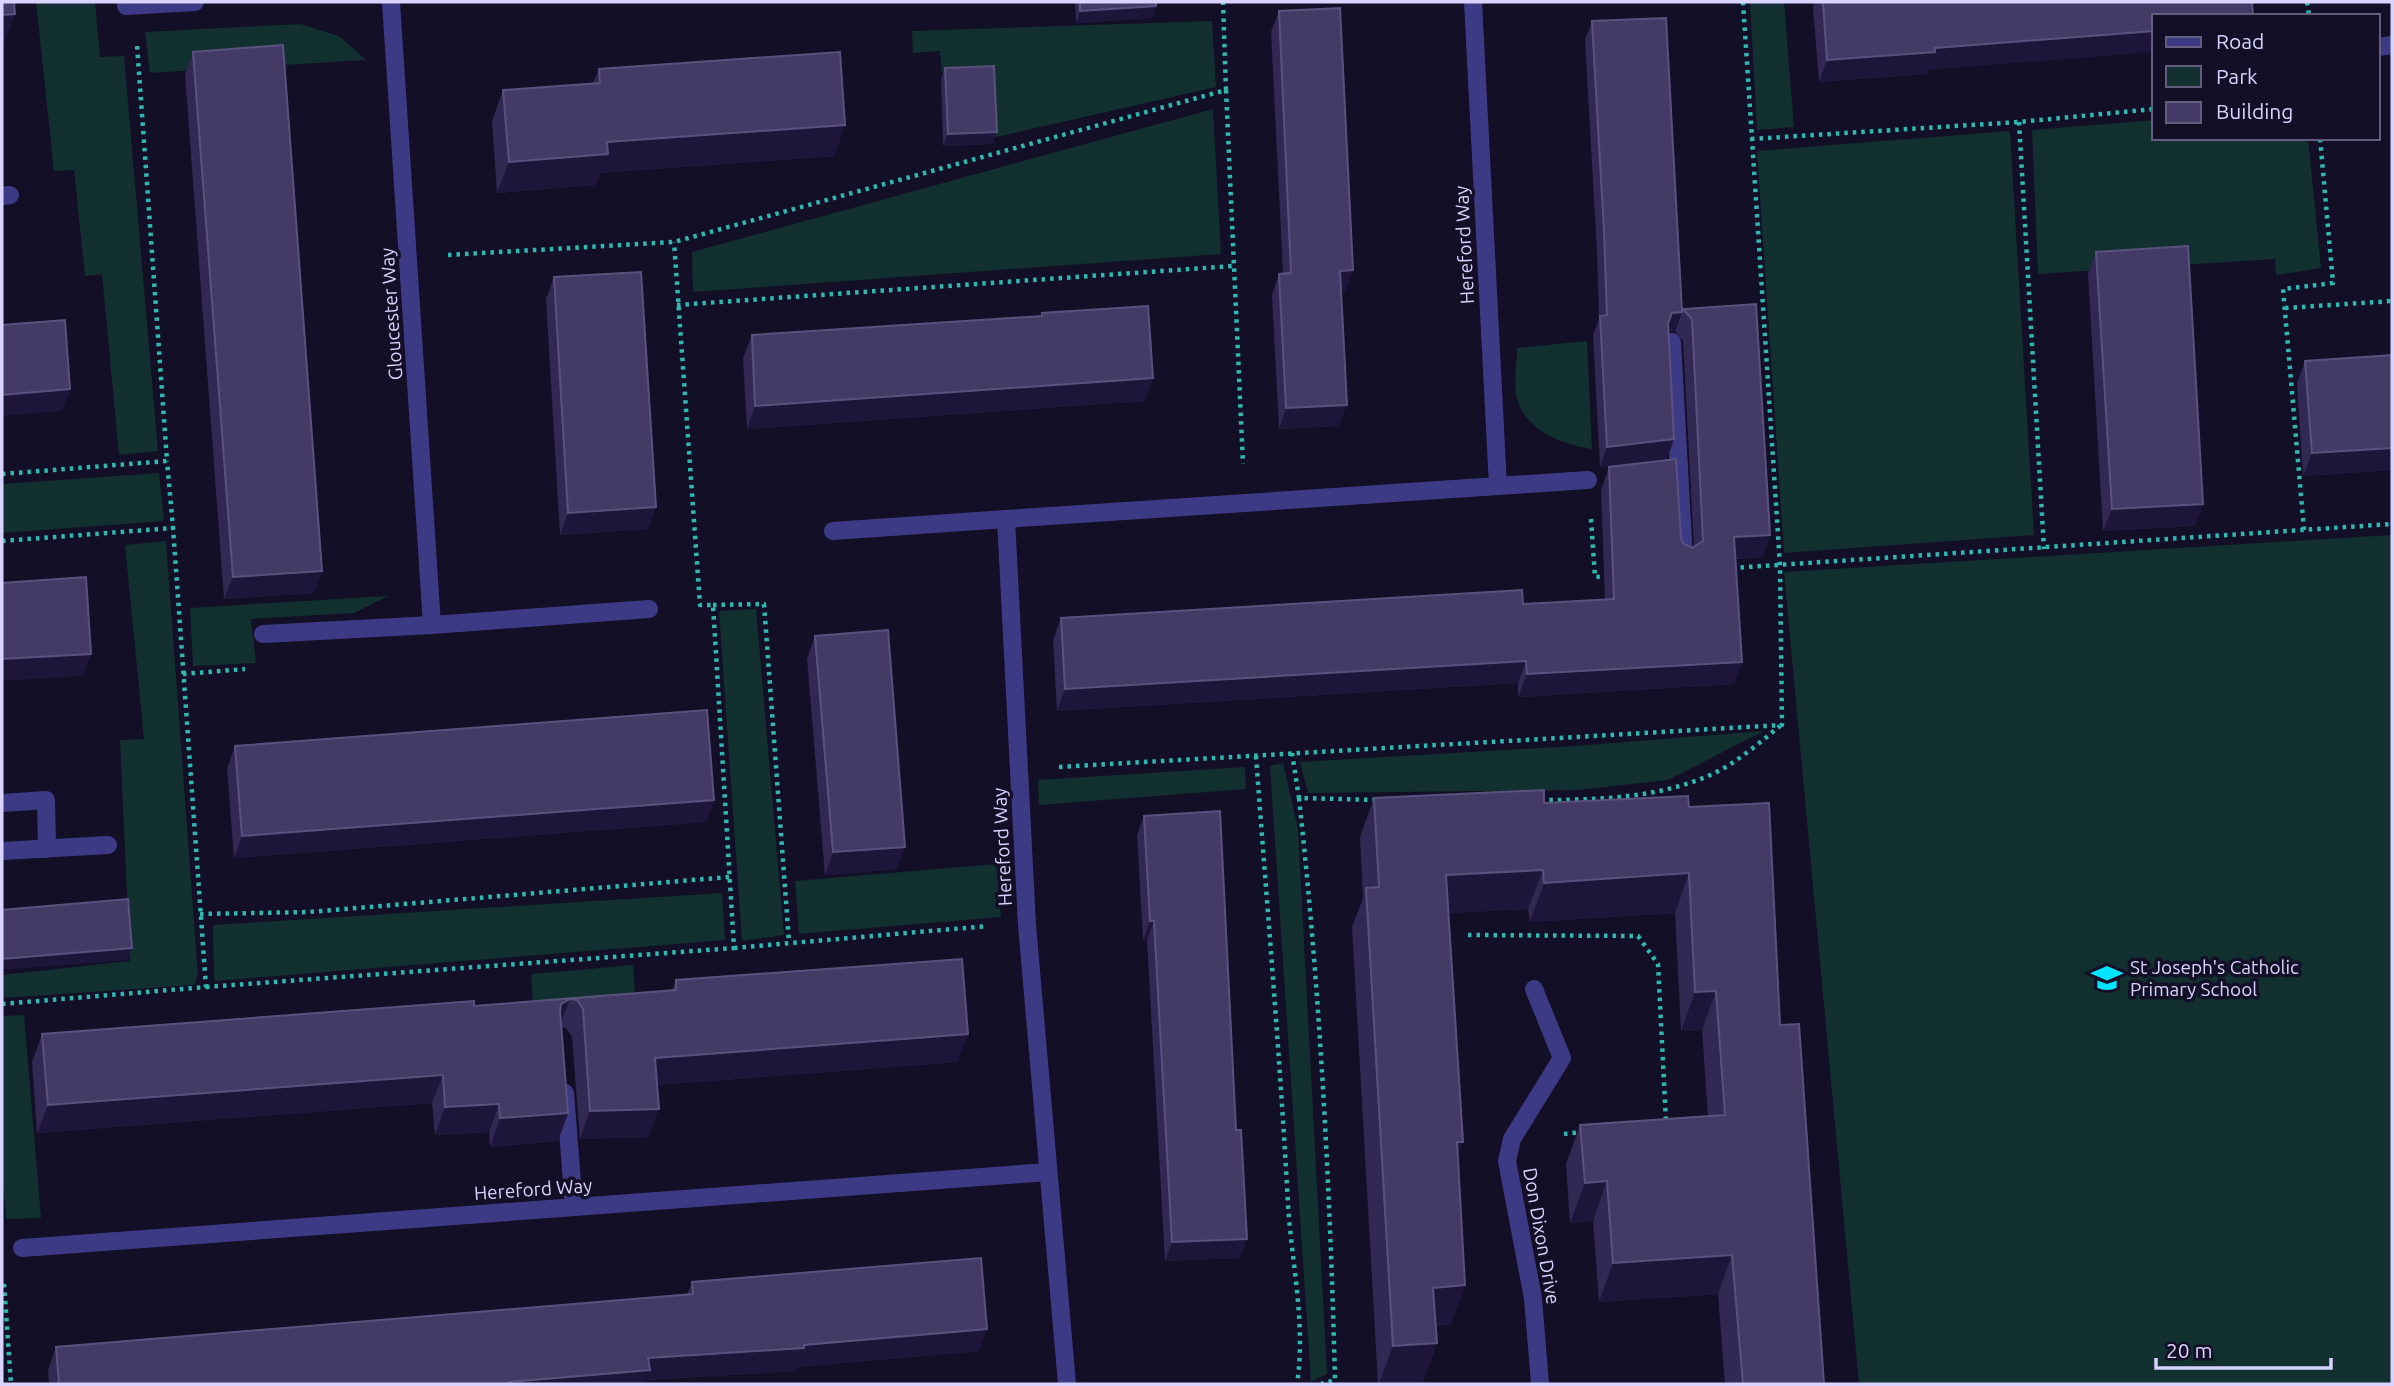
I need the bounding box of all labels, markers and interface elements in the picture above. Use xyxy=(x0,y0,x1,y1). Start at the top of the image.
legend xyxy=(2152,14,2380,140)
text: Road xyxy=(2216,29,2264,53)
text: Park xyxy=(2216,64,2258,88)
text: Building xyxy=(2216,99,2293,123)
street label: Hereford Way xyxy=(1450,185,1478,305)
street label: Gloucester Way xyxy=(375,247,407,381)
street label: Hereford Way xyxy=(988,787,1016,907)
place label: St Joseph's Catholic Primary School xyxy=(2130,956,2299,1000)
school or university icon: St Joseph's Catholic Primary School xyxy=(2090,961,2124,995)
street label: Don Dixon Drive xyxy=(1519,1166,1565,1306)
street label: Hereford Way xyxy=(473,1174,593,1204)
scale bar xyxy=(2156,1326,2331,1370)
text: 20 m xyxy=(2166,1338,2213,1362)

